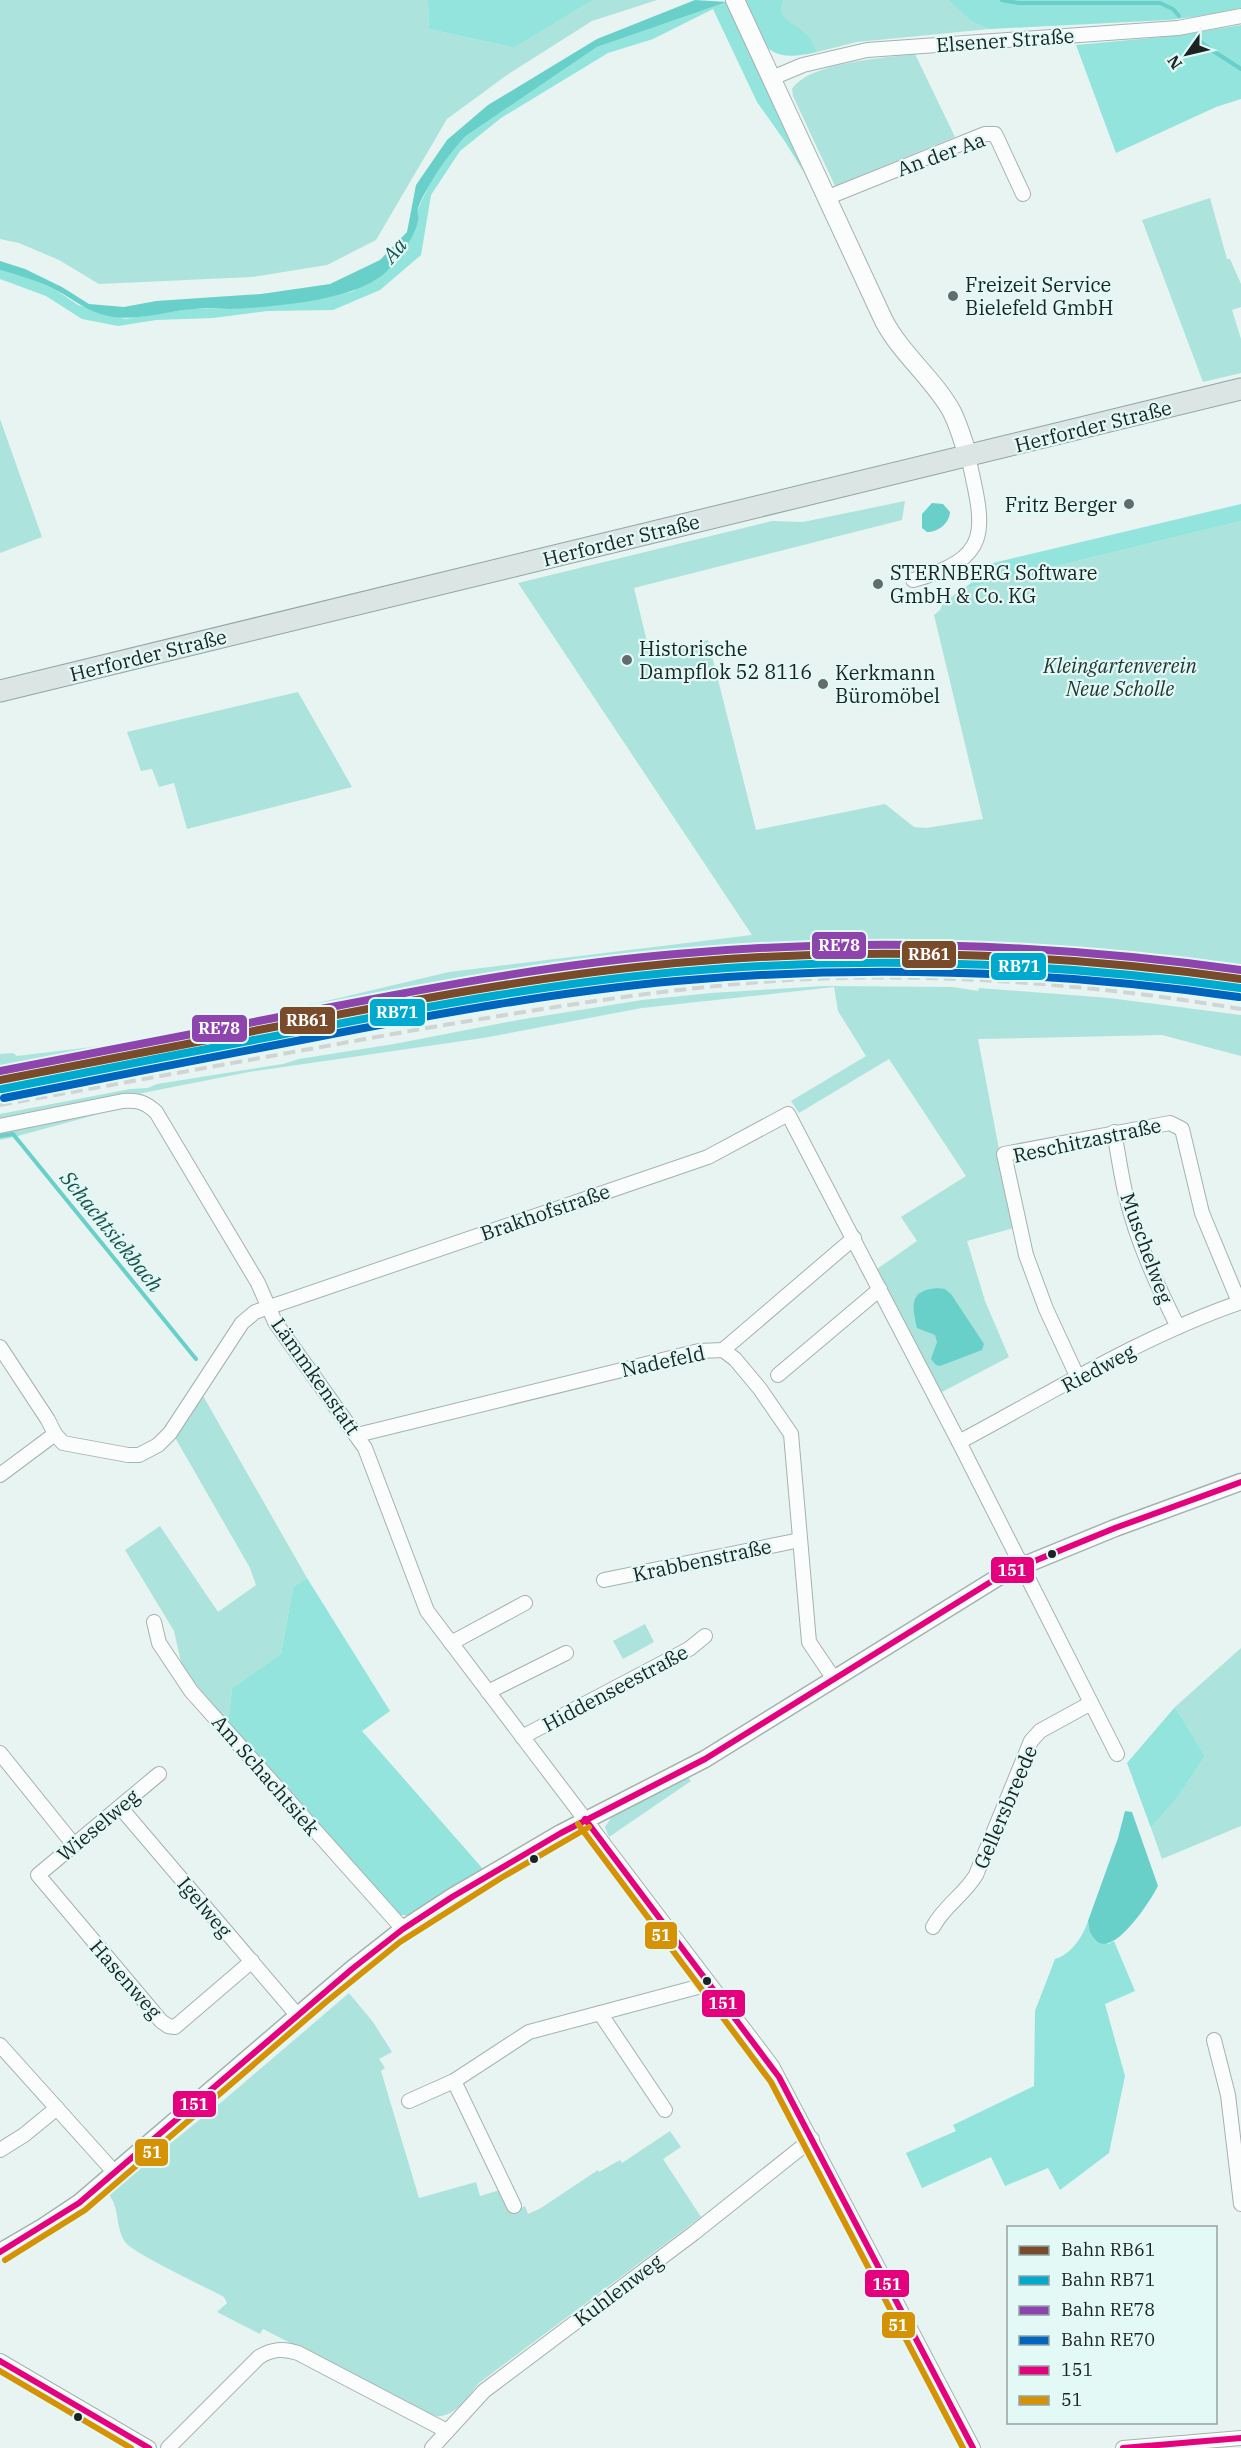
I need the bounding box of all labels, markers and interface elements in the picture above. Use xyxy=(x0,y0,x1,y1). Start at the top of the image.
street label: Elsener Straße xyxy=(935,22,1075,58)
north arrow xyxy=(1157,24,1217,84)
text: N xyxy=(1163,52,1186,73)
street label: An der Aa xyxy=(893,126,989,182)
water label: Aa xyxy=(374,231,413,270)
place label: Freizeit Service Bielefeld GmbH xyxy=(965,271,1114,321)
marker: Freizeit Service Bielefeld GmbH xyxy=(946,289,960,303)
street label: Herforder Straße xyxy=(1012,393,1174,459)
place label: Fritz Berger xyxy=(1005,491,1117,518)
marker: Fritz Berger xyxy=(1122,497,1136,511)
street label: Herforder Straße xyxy=(540,507,702,573)
place label: STERNBERG Software GmbH & Co. KG xyxy=(890,559,1098,609)
marker: STERNBERG Software GmbH & Co. KG xyxy=(871,577,885,591)
street label: Herforder Straße xyxy=(67,622,229,688)
place label: Historische Dampflok 52 8116 xyxy=(639,635,812,685)
park label: Kleingartenverein Neue Scholle xyxy=(1042,652,1197,702)
marker: Historische Dampflok 52 8116 xyxy=(620,653,634,667)
place label: Kerkmann Büromöbel xyxy=(835,659,940,709)
marker: Kerkmann Büromöbel xyxy=(816,677,830,691)
line badge: RE78 xyxy=(811,931,867,960)
text: RE78 xyxy=(818,935,860,955)
line badge: RB61 xyxy=(901,940,957,969)
text: RB61 xyxy=(908,944,950,964)
line badge: RB71 xyxy=(990,952,1047,981)
text: RB71 xyxy=(998,956,1040,976)
line badge: RB71 xyxy=(369,998,426,1027)
text: RB71 xyxy=(376,1002,418,1022)
line badge: RB61 xyxy=(279,1006,336,1035)
text: RB61 xyxy=(286,1010,328,1030)
line badge: RE78 xyxy=(191,1014,248,1043)
text: RE78 xyxy=(198,1018,240,1038)
street label: Reschitzastraße xyxy=(1010,1111,1164,1169)
water label: Schachtsiekbach xyxy=(54,1164,170,1298)
street label: Brakhofstraße xyxy=(477,1177,613,1247)
street label: Muschelweg xyxy=(1114,1189,1180,1307)
street label: Lämmkenstatt xyxy=(266,1312,366,1440)
street label: Riedweg xyxy=(1056,1337,1140,1399)
street label: Nadefeld xyxy=(619,1339,707,1383)
street label: Krabbenstraße xyxy=(630,1532,774,1588)
unlabelled marker xyxy=(1046,1548,1058,1560)
line badge: 151 xyxy=(990,1556,1035,1584)
text: 151 xyxy=(998,1560,1026,1580)
street label: Hiddenseestraße xyxy=(538,1638,692,1738)
street label: Am Schachtsiek xyxy=(206,1709,326,1841)
street label: Gellersbreede xyxy=(967,1741,1043,1873)
street label: Wieselweg xyxy=(51,1783,145,1867)
unlabelled marker xyxy=(528,1853,540,1865)
street label: Igelweg xyxy=(172,1871,238,1943)
line badge: 51 xyxy=(644,1921,678,1950)
text: 51 xyxy=(651,1925,671,1945)
street label: Hasenweg xyxy=(84,1934,168,2024)
unlabelled marker xyxy=(701,1975,713,1987)
line badge: 151 xyxy=(701,1989,746,2018)
text: 151 xyxy=(709,1993,737,2013)
line badge: 151 xyxy=(172,2090,217,2118)
text: 151 xyxy=(180,2094,208,2114)
line badge: 51 xyxy=(134,2138,169,2167)
text: 51 xyxy=(142,2142,162,2162)
legend xyxy=(1007,2226,1217,2424)
text: Bahn RB61 xyxy=(1061,2238,1156,2261)
street label: Kuhlenweg xyxy=(568,2248,668,2332)
text: Bahn RB71 xyxy=(1061,2268,1156,2291)
line badge: 151 xyxy=(864,2269,910,2298)
text: 151 xyxy=(873,2274,901,2294)
text: Bahn RE78 xyxy=(1061,2298,1155,2321)
line badge: 51 xyxy=(881,2311,916,2339)
text: 51 xyxy=(888,2315,908,2335)
text: Bahn RE70 xyxy=(1061,2328,1155,2351)
text: 151 xyxy=(1061,2358,1093,2381)
text: 51 xyxy=(1061,2388,1083,2411)
unlabelled marker xyxy=(72,2411,84,2423)

